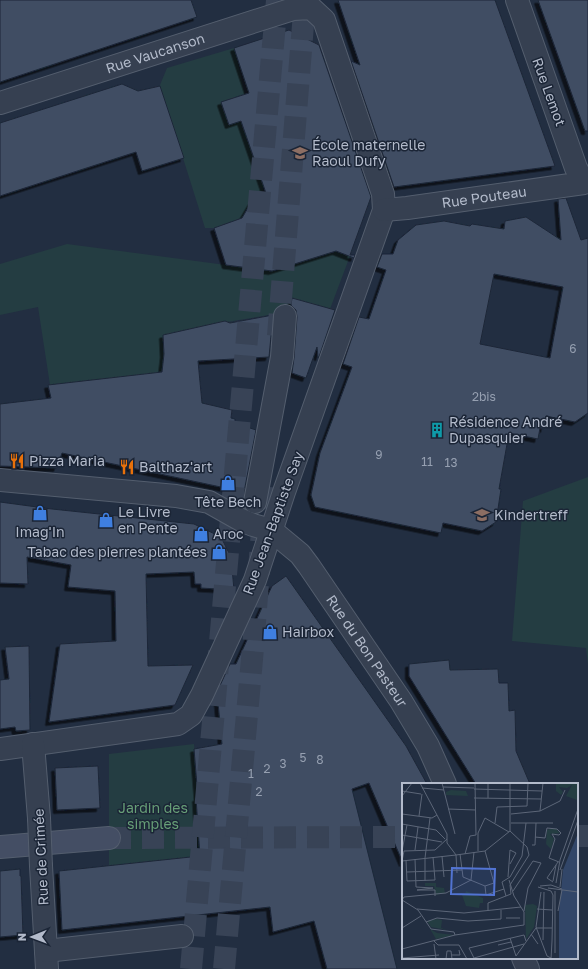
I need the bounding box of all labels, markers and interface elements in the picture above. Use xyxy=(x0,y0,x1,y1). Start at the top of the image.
street label: Rue Vaucanson xyxy=(103,29,207,77)
street label: Rue Lemot xyxy=(529,55,570,128)
place label: École maternelle Raoul Dufy xyxy=(312,136,425,169)
school or university icon: École maternelle Raoul Dufy xyxy=(291,144,309,162)
street label: Rue Pouteau xyxy=(441,182,528,211)
house number: 6 xyxy=(569,341,577,356)
house number: 2bis xyxy=(472,389,496,404)
place label: Résidence André Dupasquier xyxy=(449,413,562,446)
building icon: Résidence André Dupasquier xyxy=(428,421,446,439)
house number: 9 xyxy=(375,447,383,462)
street label: Rue Jean-Baptiste Say xyxy=(239,449,306,597)
restaurant icon: Pizza Maria xyxy=(8,452,26,470)
place label: Pizza Maria xyxy=(29,452,105,469)
house number: 11 xyxy=(421,454,433,469)
house number: 13 xyxy=(445,455,457,470)
restaurant icon: Balthaz'art xyxy=(118,458,136,476)
place label: Balthaz'art xyxy=(139,458,212,475)
shop icon: Tête Bech xyxy=(219,474,237,492)
place label: Tête Bech xyxy=(195,493,261,510)
place label: Le Livre en Pente xyxy=(118,503,178,536)
shop icon: Imag'In xyxy=(31,504,49,522)
school or university icon: Kindertreff xyxy=(473,506,491,524)
place label: Kindertreff xyxy=(494,506,568,523)
shop icon: Le Livre en Pente xyxy=(97,511,115,529)
place label: Imag'In xyxy=(15,523,65,540)
shop icon: Aroc xyxy=(192,525,210,543)
place label: Aroc xyxy=(213,525,244,542)
place label: Tabac des pierres plantées xyxy=(27,543,207,560)
shop icon: Tabac des pierres plantées xyxy=(210,543,228,561)
street label: Rue du Bon Pasteur xyxy=(323,591,412,710)
shop icon: Hairbox xyxy=(261,623,279,641)
place label: Hairbox xyxy=(282,623,334,640)
house number: 5 xyxy=(300,750,307,765)
house number: 8 xyxy=(316,752,324,767)
house number: 3 xyxy=(279,756,287,771)
house number: 2 xyxy=(264,761,271,776)
house number: 1 xyxy=(248,766,254,781)
inset map xyxy=(402,783,578,959)
house number: 2 xyxy=(256,784,263,799)
park label: Jardin des simples xyxy=(118,799,188,832)
street label: Rue de Crimée xyxy=(29,808,52,906)
north arrow xyxy=(12,917,52,957)
text: N xyxy=(15,933,28,941)

